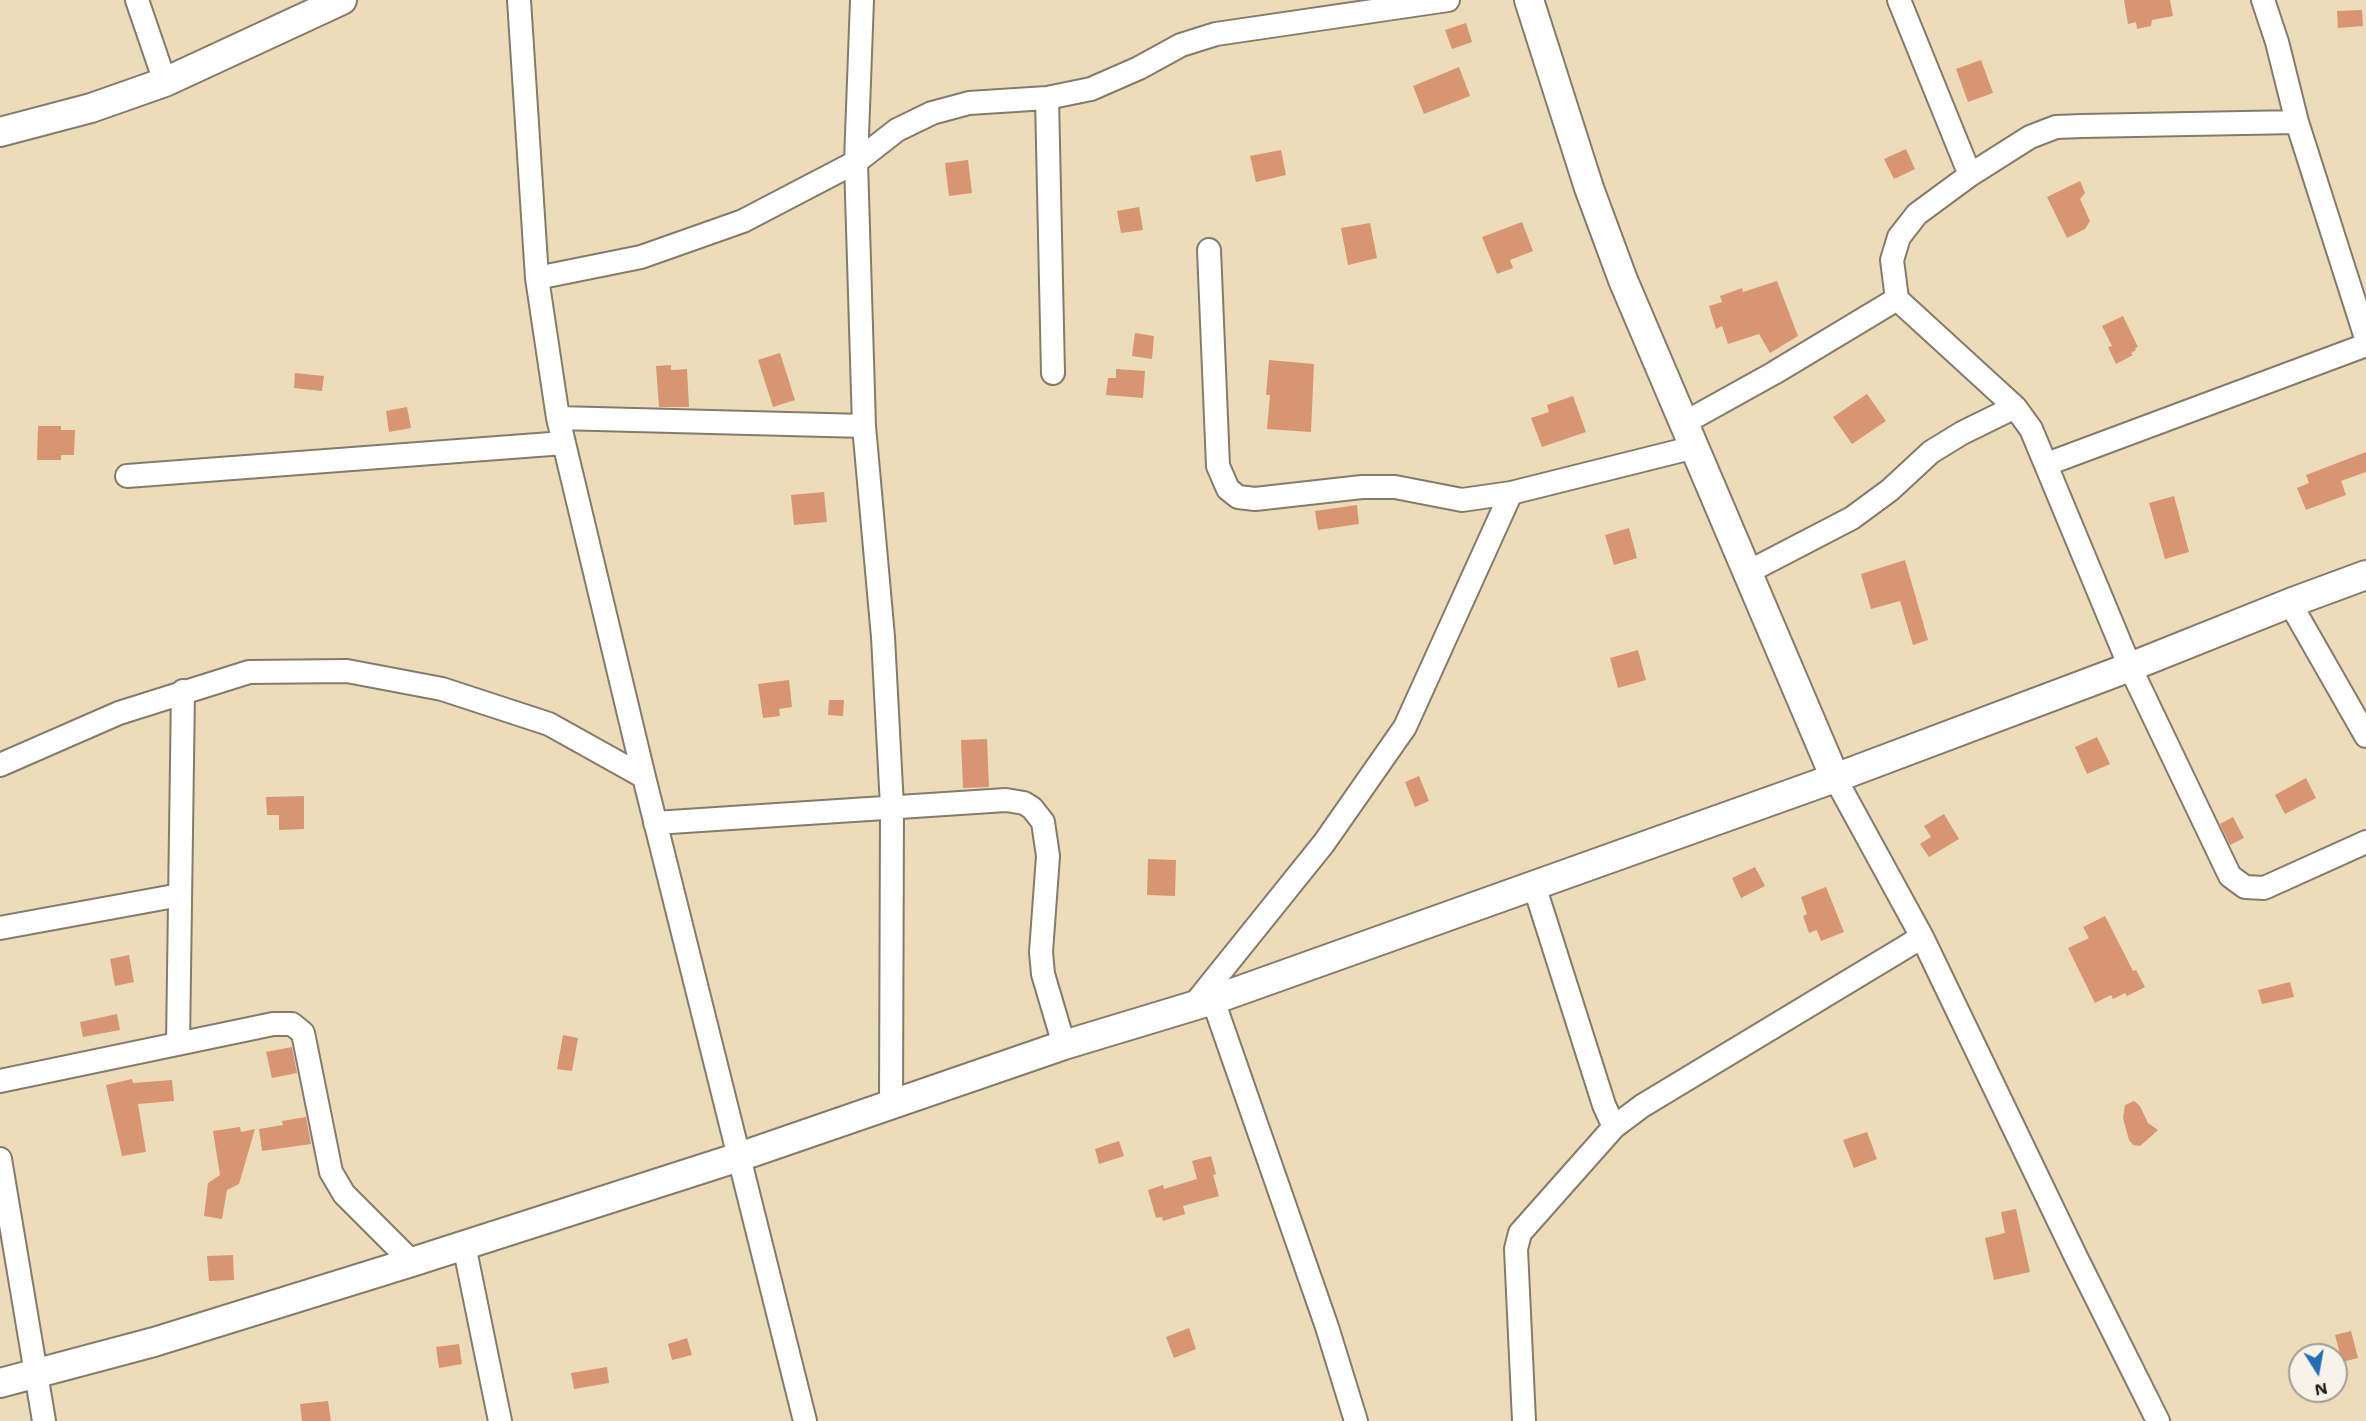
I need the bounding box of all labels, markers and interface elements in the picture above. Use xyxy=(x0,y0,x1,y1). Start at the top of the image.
north arrow xyxy=(2288,1343,2348,1403)
text: N xyxy=(2313,1378,2329,1401)

